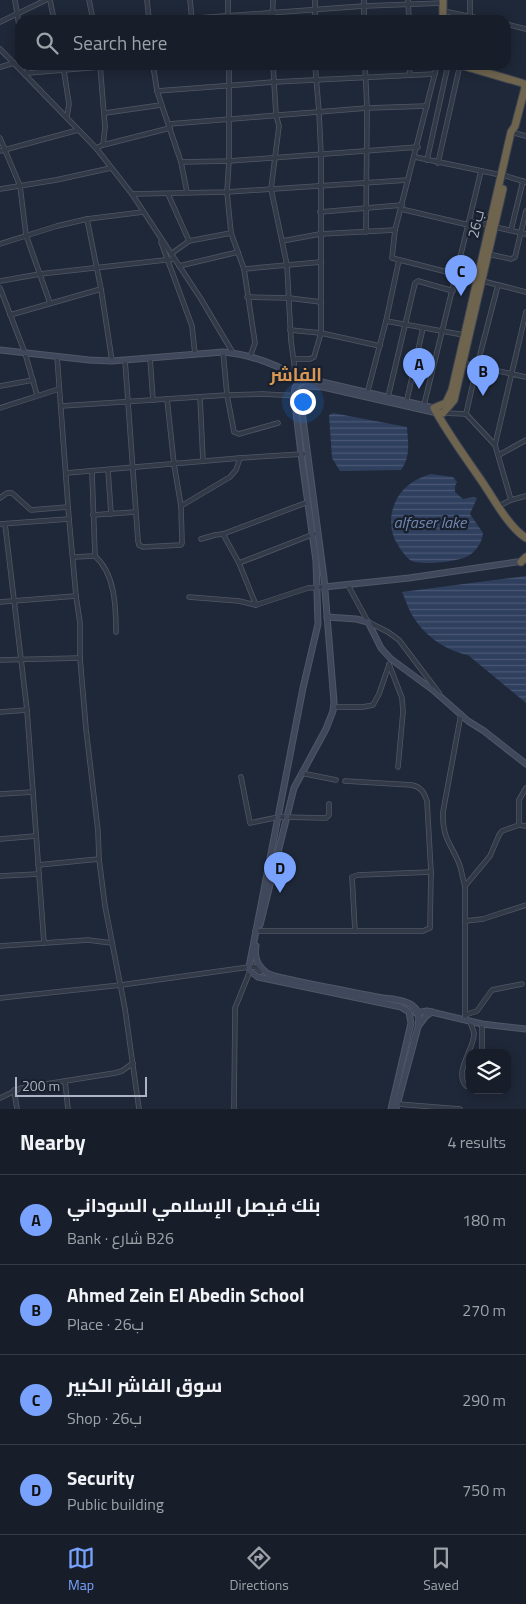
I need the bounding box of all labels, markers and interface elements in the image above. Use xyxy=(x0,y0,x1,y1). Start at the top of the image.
search box xyxy=(15,15,511,70)
text: Search here xyxy=(73,28,167,57)
icon: search xyxy=(33,29,61,57)
street label: 26ب xyxy=(461,207,490,240)
pin: C xyxy=(445,255,477,296)
pin: A xyxy=(403,348,435,389)
pin: B xyxy=(467,355,499,396)
district label: الفاشر xyxy=(269,361,322,388)
your location xyxy=(290,389,316,415)
water label: alfaser lake xyxy=(394,510,468,534)
pin: D xyxy=(264,852,296,893)
map controls xyxy=(466,1049,511,1094)
button: layers xyxy=(466,1049,511,1094)
scale bar xyxy=(15,1074,148,1097)
text: 200 m xyxy=(22,1075,60,1096)
text: Nearby xyxy=(20,1126,85,1158)
text: 4 results xyxy=(447,1130,506,1154)
text: بنك فيصل الإسلامي السوداني xyxy=(67,1190,321,1219)
text: A xyxy=(31,1208,41,1232)
text: 180 m xyxy=(462,1208,506,1232)
text: Bank · شارع B26 xyxy=(67,1226,174,1250)
text: Ahmed Zein El Abedin School xyxy=(67,1280,304,1309)
text: B xyxy=(31,1298,41,1322)
text: 270 m xyxy=(462,1298,506,1322)
text: Place · 26ب xyxy=(67,1312,144,1336)
text: سوق الفاشر الكبير xyxy=(67,1370,222,1399)
text: C xyxy=(32,1388,40,1412)
text: 290 m xyxy=(462,1388,506,1412)
text: Shop · 26ب xyxy=(67,1406,142,1430)
text: Security xyxy=(67,1463,134,1492)
text: D xyxy=(31,1478,41,1502)
text: 750 m xyxy=(462,1478,506,1502)
text: Public building xyxy=(67,1492,164,1516)
tab: Map xyxy=(67,1544,95,1595)
tab: Directions xyxy=(229,1544,289,1595)
tab: Saved xyxy=(423,1544,459,1595)

